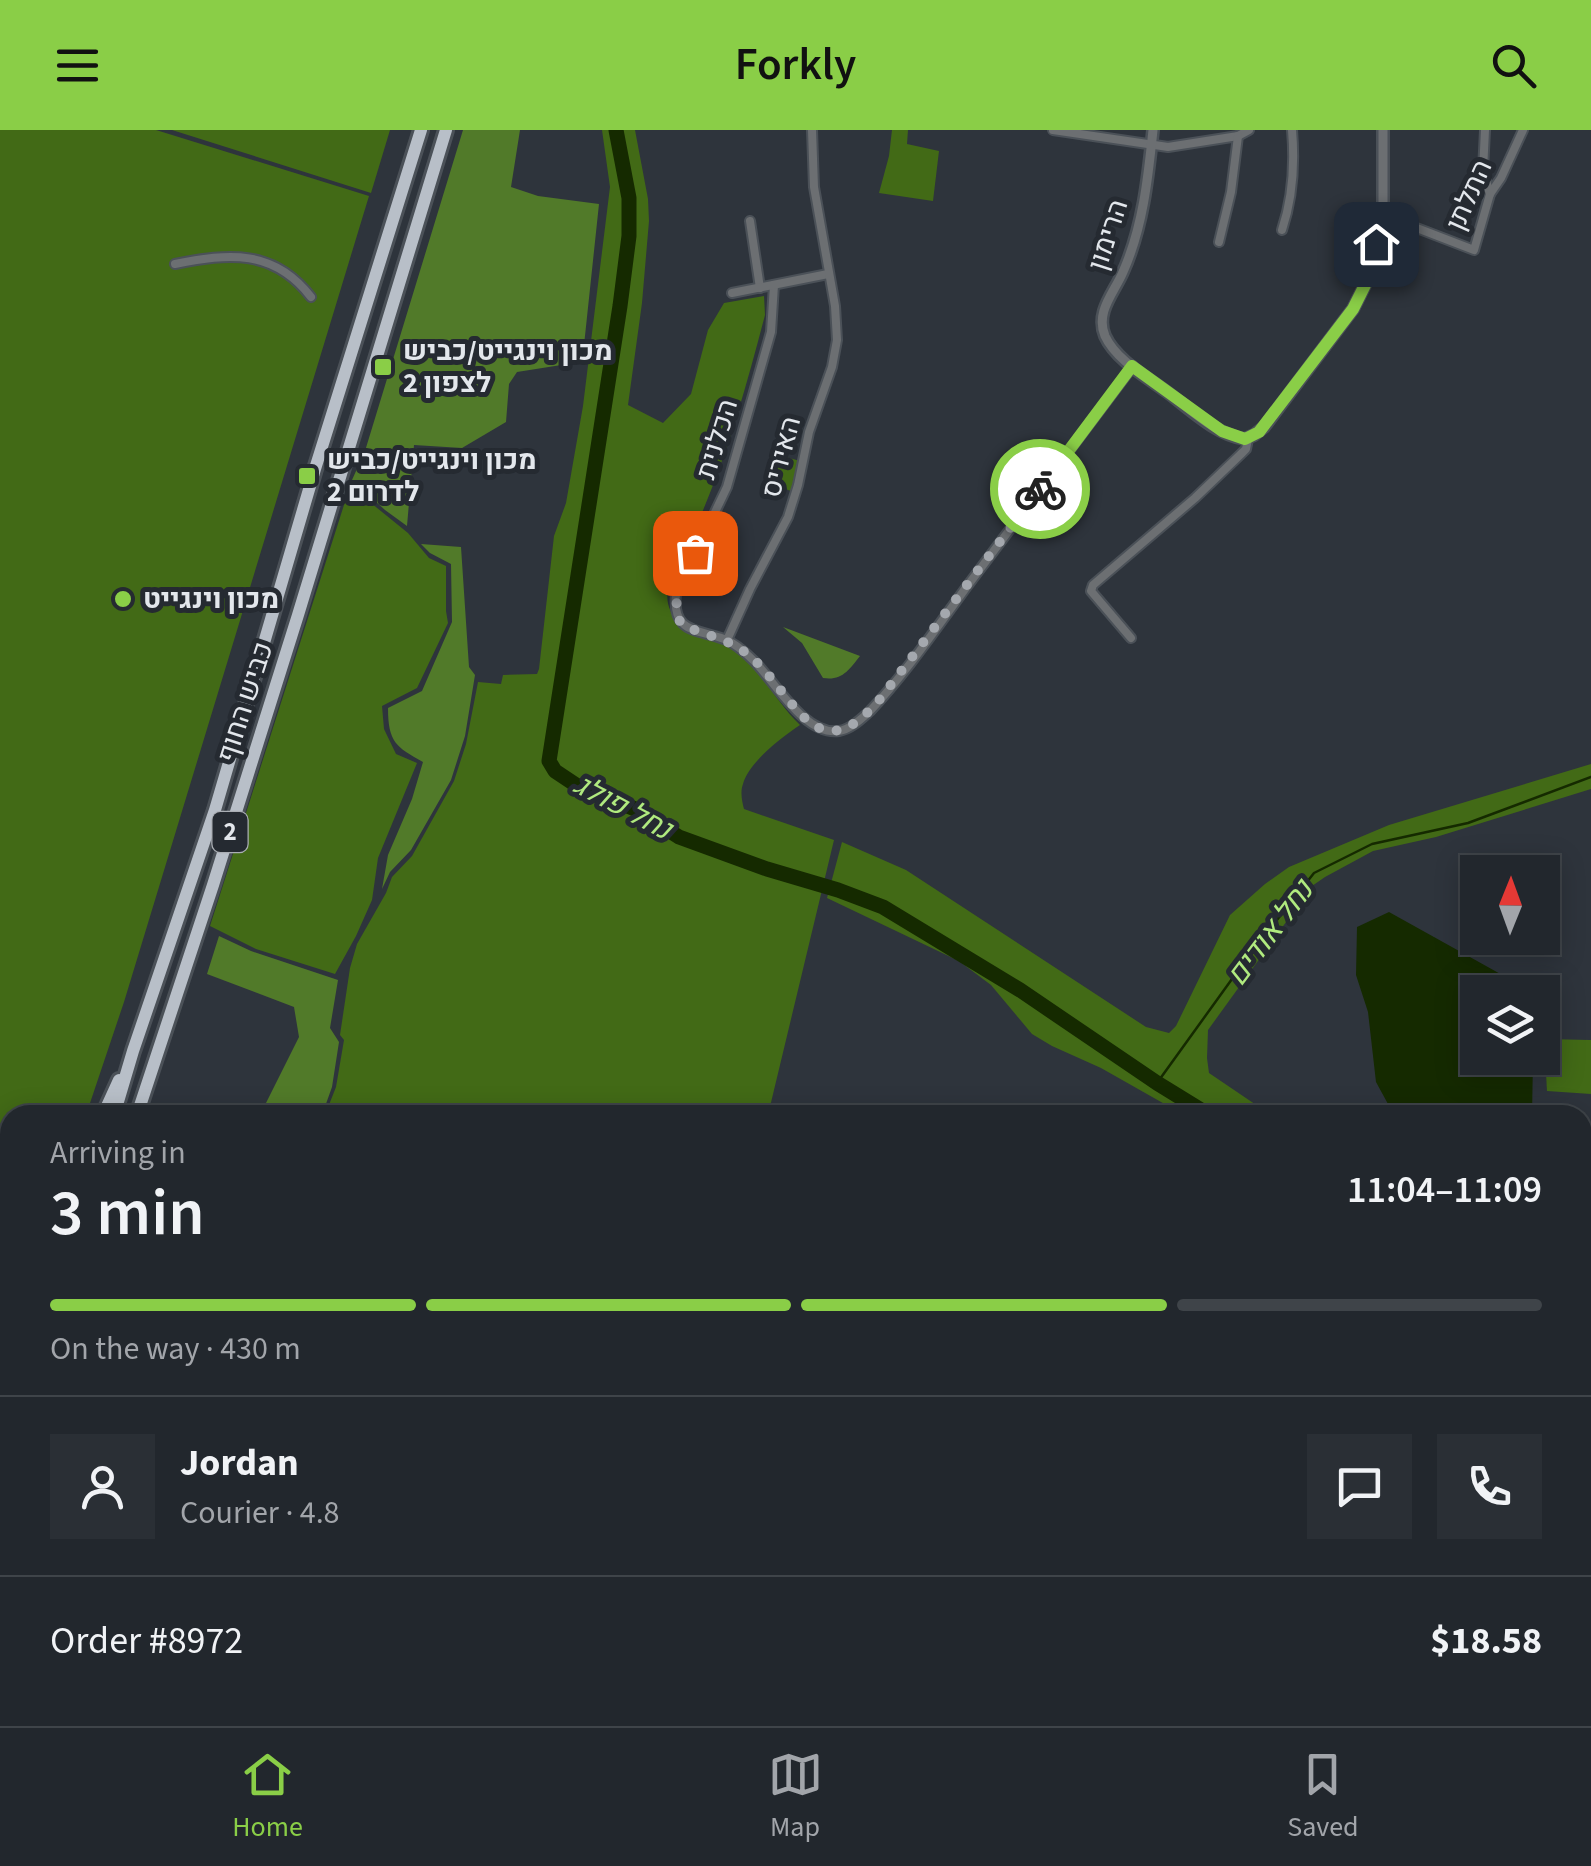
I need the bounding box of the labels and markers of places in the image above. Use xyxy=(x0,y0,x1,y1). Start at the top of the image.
pin xyxy=(1334,202,1419,287)
place label: מכון וינגייט/כביש 2 לצפון xyxy=(403,331,613,403)
marker: מכון וינגייט/כביש 2 לצפון xyxy=(372,356,394,378)
place label: מכון וינגייט/כביש 2 לדרום xyxy=(327,440,537,512)
marker: מכון וינגייט/כביש 2 לדרום xyxy=(296,465,318,487)
pin xyxy=(653,511,738,596)
place label: מכון וינגייט xyxy=(143,579,279,619)
marker: מכון וינגייט xyxy=(112,588,134,610)

